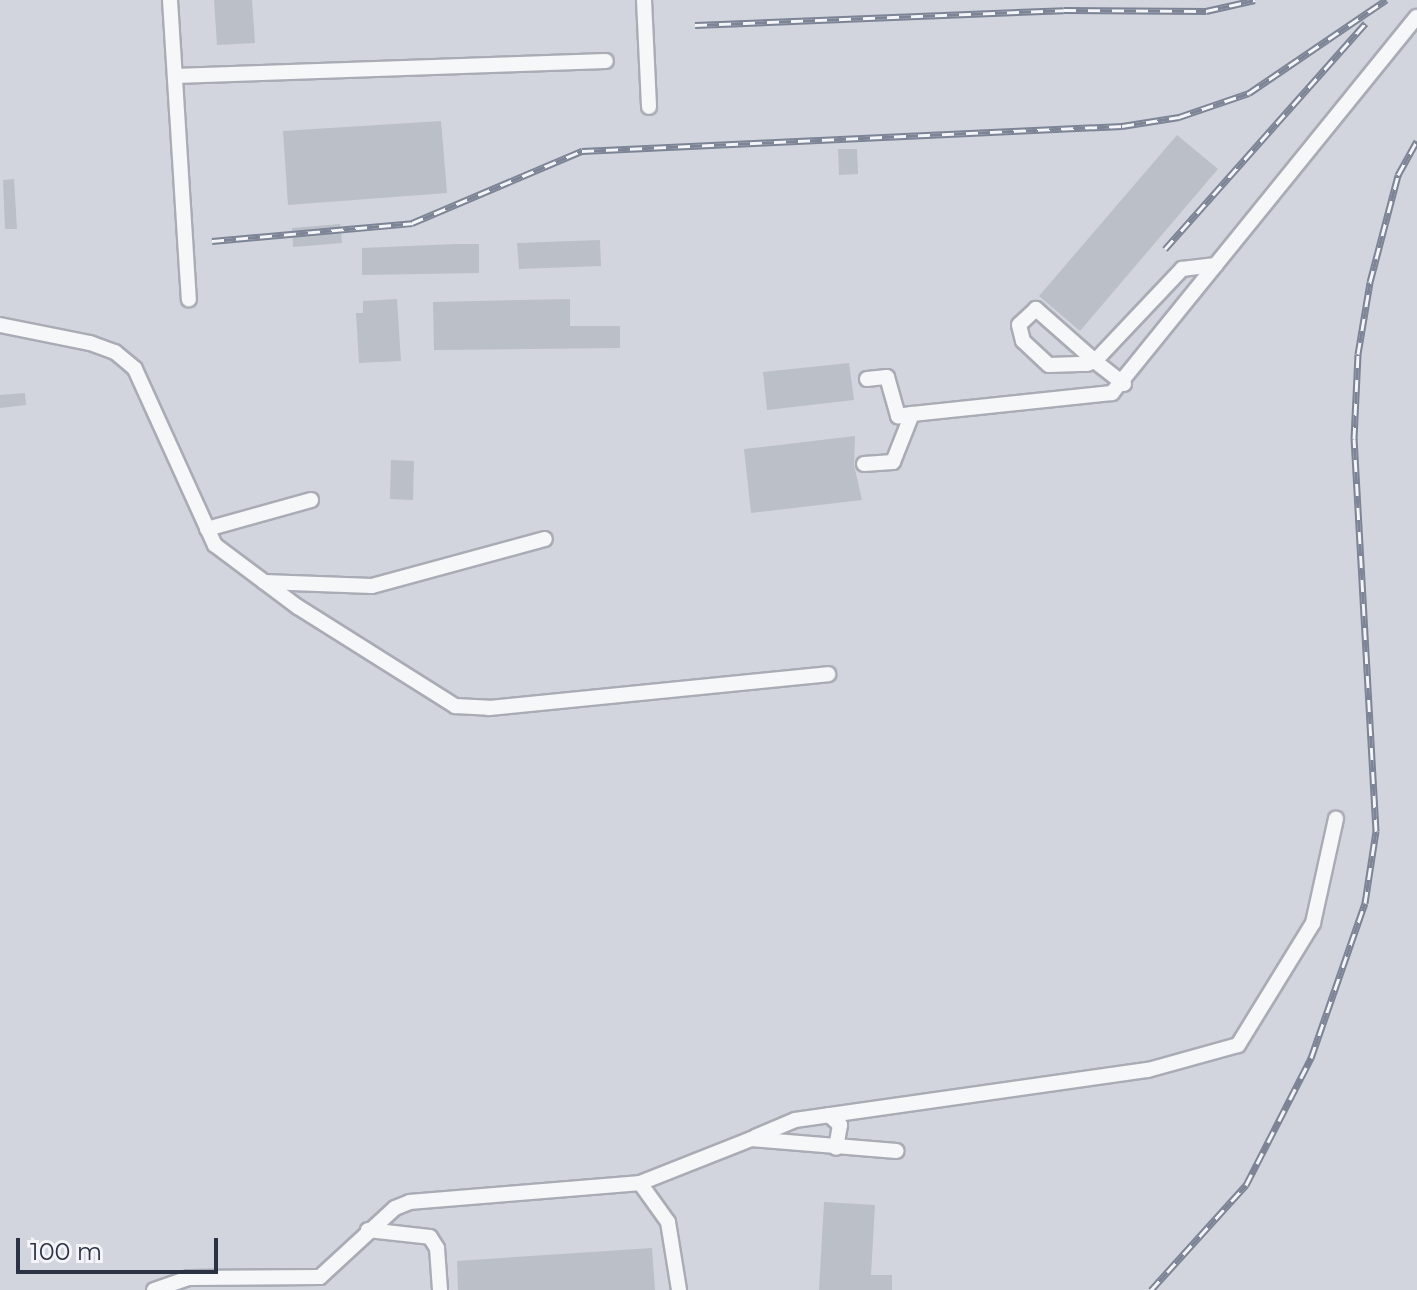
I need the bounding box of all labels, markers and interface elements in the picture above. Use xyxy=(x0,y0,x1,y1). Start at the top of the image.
scale bar xyxy=(20,1222,222,1272)
text: 100 m xyxy=(30,1237,102,1266)

